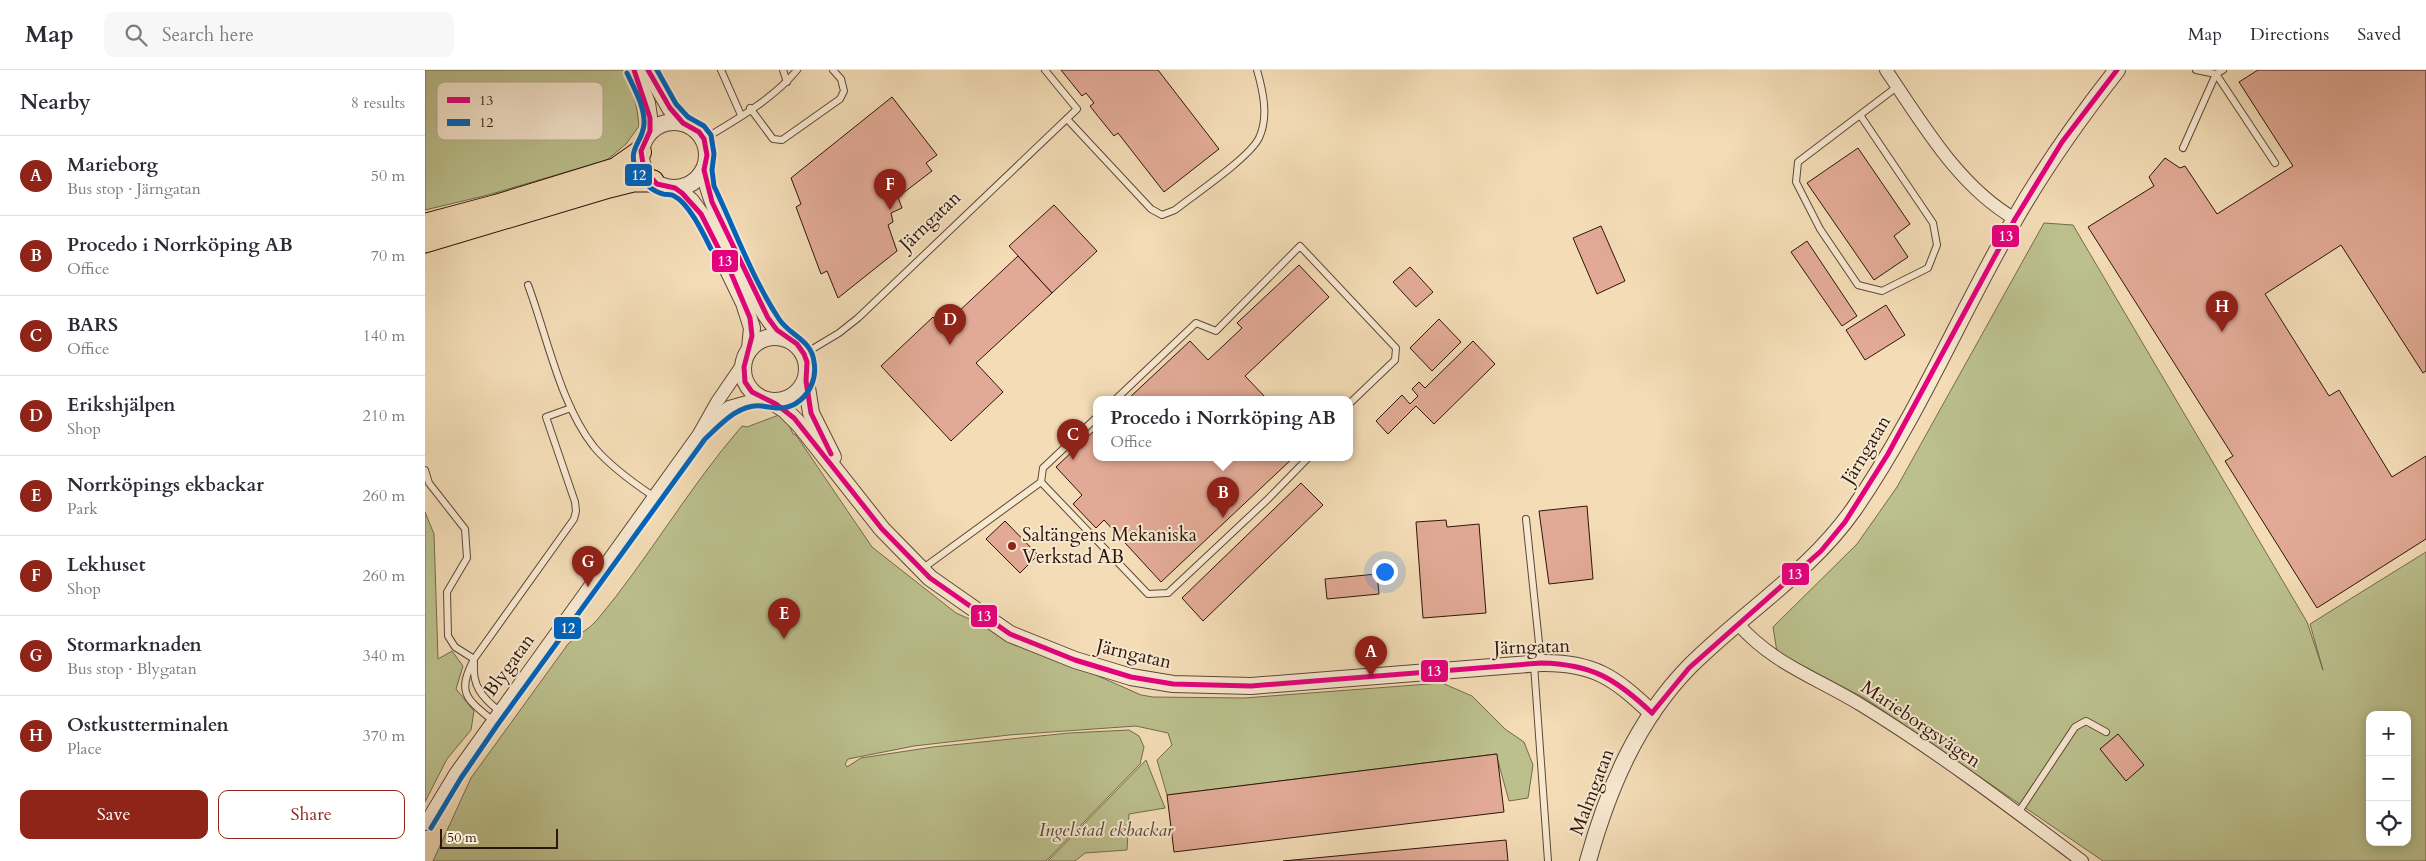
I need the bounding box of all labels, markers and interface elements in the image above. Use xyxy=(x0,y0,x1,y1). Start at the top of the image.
search box xyxy=(104,12,454,57)
text: Map xyxy=(25,18,74,51)
icon: search xyxy=(122,21,150,49)
text: Search here xyxy=(162,22,254,48)
text: Map xyxy=(2188,22,2222,47)
text: Directions xyxy=(2250,22,2329,47)
text: Saved xyxy=(2357,22,2401,47)
legend xyxy=(437,82,603,140)
text: Nearby xyxy=(20,88,91,117)
text: 13 xyxy=(479,91,493,110)
text: 8 results xyxy=(351,92,405,114)
text: 12 xyxy=(479,113,493,132)
text: Marieborg xyxy=(67,152,158,178)
line badge: 12 xyxy=(624,163,653,187)
text: A xyxy=(30,165,42,187)
text: 50 m xyxy=(371,165,405,187)
text: 12 xyxy=(632,166,646,185)
pin: F xyxy=(874,169,906,210)
text: Bus stop · Järngatan xyxy=(67,178,201,200)
street label: Järngatan xyxy=(891,185,967,259)
line badge: 13 xyxy=(1991,224,2020,248)
text: 13 xyxy=(1999,227,2013,246)
text: Procedo i Norrköping AB xyxy=(67,232,293,258)
text: B xyxy=(30,245,42,267)
text: 70 m xyxy=(371,245,405,267)
line badge: 13 xyxy=(711,249,739,273)
text: 13 xyxy=(718,252,732,271)
text: Office xyxy=(67,258,109,280)
pin: H xyxy=(2206,291,2238,332)
pin: D xyxy=(934,304,966,345)
text: BARS xyxy=(67,312,118,338)
text: C xyxy=(30,325,42,347)
text: 140 m xyxy=(363,325,405,347)
text: Office xyxy=(67,338,109,360)
text: Erikshjälpen xyxy=(67,392,175,418)
popup xyxy=(1093,396,1353,461)
text: D xyxy=(29,405,43,427)
text: 210 m xyxy=(363,405,405,427)
text: Procedo i Norrköping AB xyxy=(1110,405,1336,431)
street label: Järngatan xyxy=(1834,410,1897,492)
text: Shop xyxy=(67,418,101,440)
pin: C xyxy=(1057,419,1089,460)
text: Office xyxy=(1110,431,1152,453)
text: Norrköpings ekbackar xyxy=(67,472,264,498)
pin: B xyxy=(1207,477,1239,518)
text: E xyxy=(31,485,41,507)
text: 260 m xyxy=(363,485,405,507)
text: Park xyxy=(67,498,98,520)
place label: Saltängens Mekaniska Verkstad AB xyxy=(1022,522,1197,570)
marker: Saltängens Mekaniska Verkstad AB xyxy=(1006,540,1018,552)
pin: G xyxy=(572,546,604,587)
text: Lekhuset xyxy=(67,552,145,578)
your location xyxy=(1372,559,1398,585)
line badge: 13 xyxy=(1781,562,1810,586)
text: F xyxy=(31,565,41,587)
text: 260 m xyxy=(363,565,405,587)
text: 13 xyxy=(1788,565,1802,584)
text: Shop xyxy=(67,578,101,600)
pin: E xyxy=(768,598,800,639)
line badge: 13 xyxy=(970,604,998,628)
text: 13 xyxy=(977,607,991,626)
line badge: 12 xyxy=(553,616,582,640)
text: 12 xyxy=(561,619,575,638)
street label: Blygatan xyxy=(477,628,541,702)
text: Stormarknaden xyxy=(67,632,202,658)
street label: Järngatan xyxy=(1091,632,1174,675)
street label: Järngatan xyxy=(1490,633,1571,661)
pin: A xyxy=(1355,636,1387,677)
text: G xyxy=(29,645,43,667)
text: 340 m xyxy=(363,645,405,667)
text: Bus stop · Blygatan xyxy=(67,658,197,680)
line badge: 13 xyxy=(1420,659,1449,683)
text: 13 xyxy=(1427,662,1441,681)
street label: Marieborgsvägen xyxy=(1856,674,1986,774)
map controls xyxy=(2366,711,2411,846)
button: + xyxy=(2366,711,2411,756)
text: Ostkustterminalen xyxy=(67,712,229,738)
text: H xyxy=(29,725,43,747)
text: 370 m xyxy=(363,725,405,747)
text: Place xyxy=(67,738,102,760)
street label: Malmgatan xyxy=(1564,745,1620,839)
button: − xyxy=(2366,756,2411,801)
button: Save xyxy=(20,790,208,839)
button: Share xyxy=(218,790,405,839)
button: locate xyxy=(2366,801,2411,846)
park label: Ingelstad ekbackar xyxy=(1039,817,1174,843)
scale bar xyxy=(440,826,557,849)
text: 50 m xyxy=(447,828,477,847)

